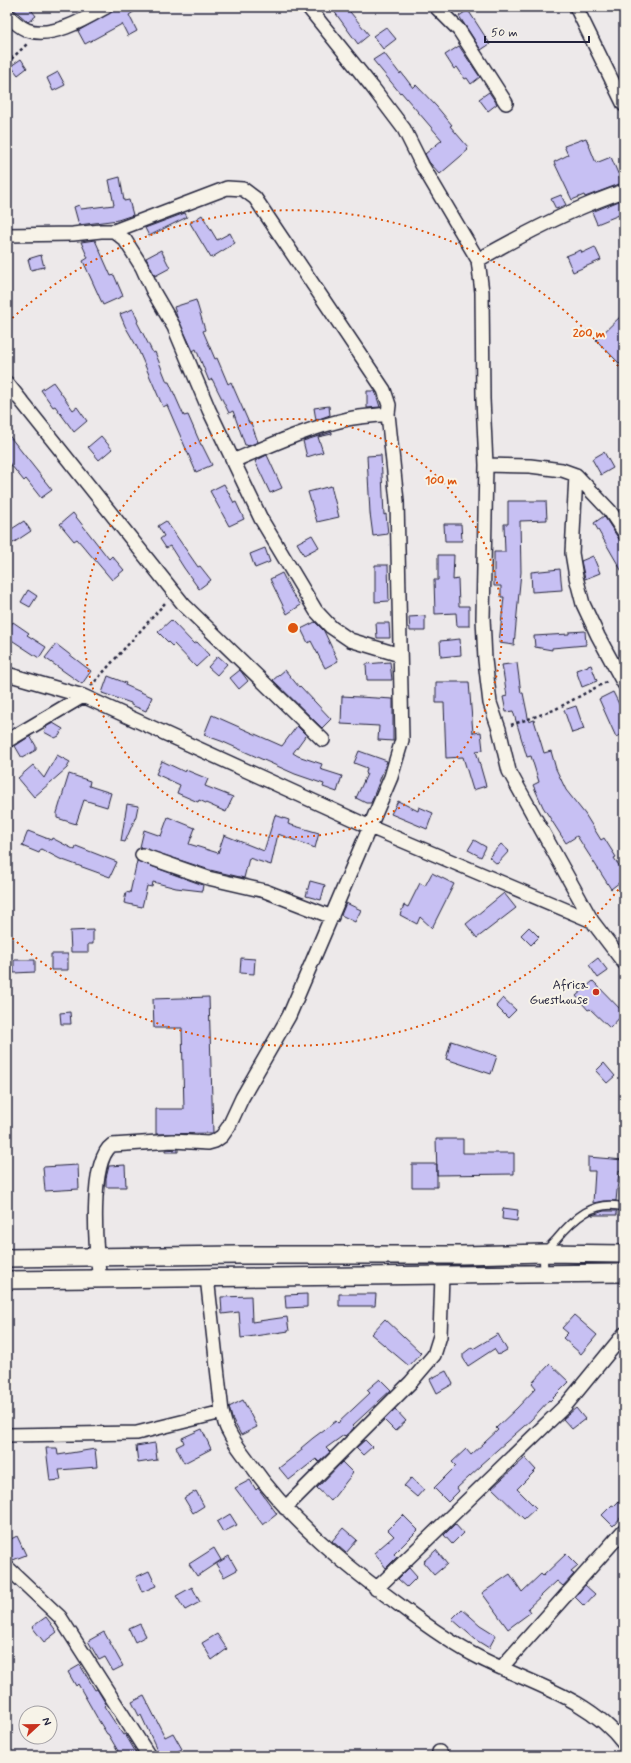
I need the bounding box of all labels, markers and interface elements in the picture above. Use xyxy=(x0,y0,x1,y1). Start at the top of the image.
scale bar xyxy=(485,18,589,44)
text: 50 m xyxy=(491,25,518,41)
text: 200 m xyxy=(573,326,606,342)
text: 100 m xyxy=(425,473,458,489)
centre of rings xyxy=(286,621,300,635)
place label: Africa Guesthouse xyxy=(530,977,588,1009)
marker: Africa Guesthouse xyxy=(591,987,601,997)
north arrow xyxy=(18,1705,58,1745)
text: N xyxy=(38,1716,54,1728)

